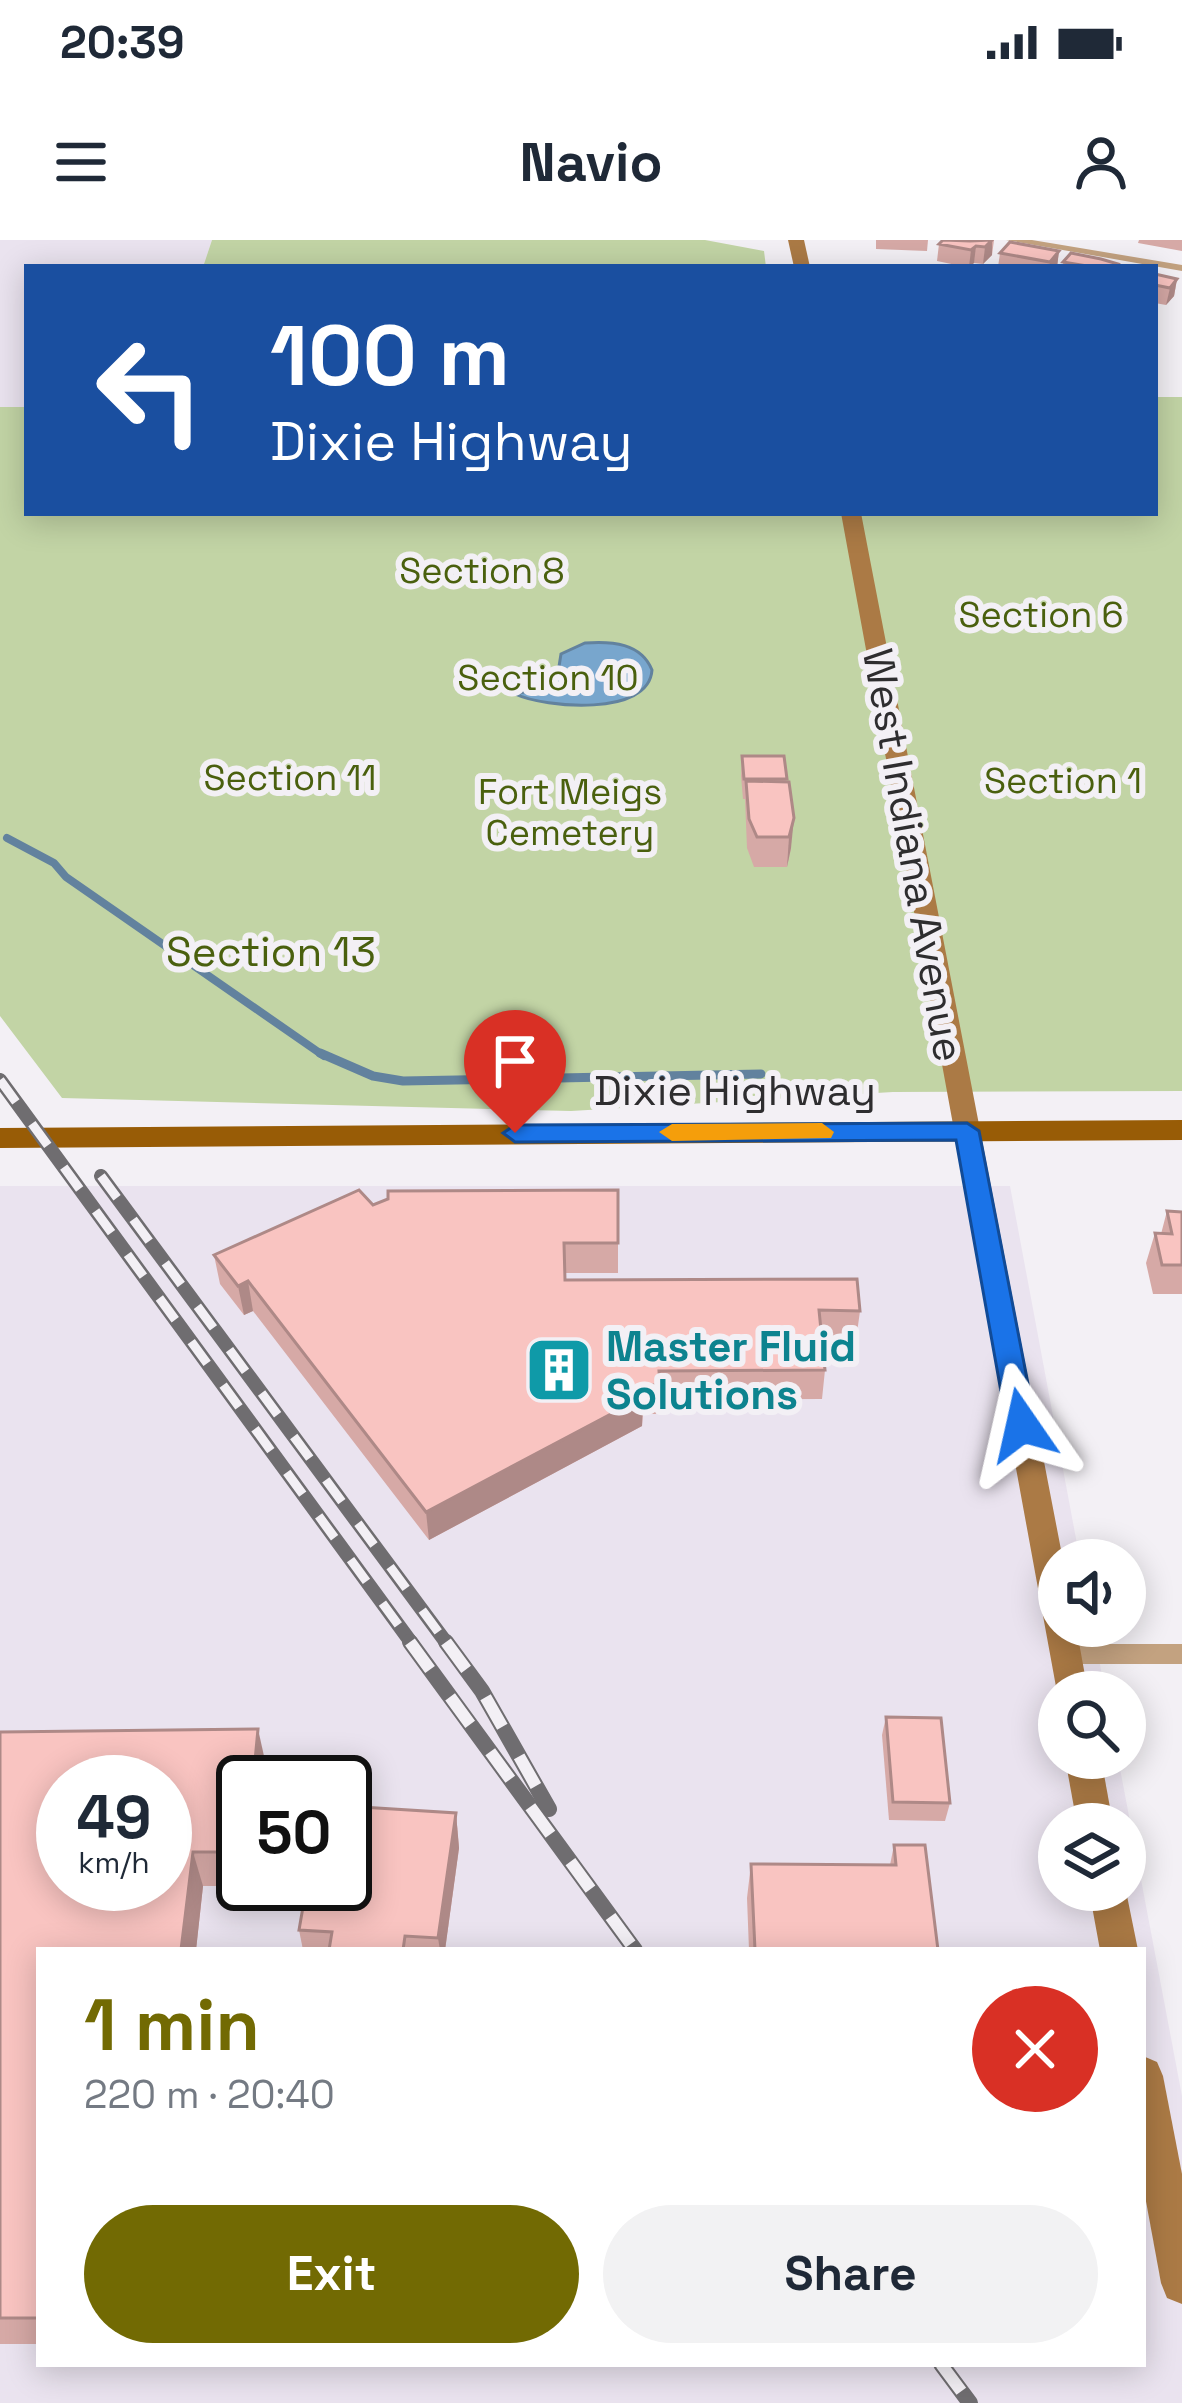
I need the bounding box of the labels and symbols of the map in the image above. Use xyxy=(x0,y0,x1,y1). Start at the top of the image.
park label: Section 8 xyxy=(399,548,565,594)
park label: Section 6 xyxy=(958,592,1124,638)
street label: West Indiana Avenue xyxy=(851,644,976,1066)
park label: Section 10 xyxy=(457,655,639,701)
park label: Section 11 xyxy=(203,755,377,801)
park label: Section 1 xyxy=(984,758,1142,804)
park label: Fort Meigs Cemetery xyxy=(478,769,662,856)
park label: Section 13 xyxy=(166,925,376,978)
pin xyxy=(464,1010,566,1133)
street label: Dixie Highway xyxy=(594,1064,876,1117)
place label: Master Fluid Solutions xyxy=(606,1320,856,1421)
building icon: Master Fluid Solutions xyxy=(524,1335,594,1405)
position arrow xyxy=(959,1362,1085,1488)
speed limit sign: 50 xyxy=(216,1755,372,1911)

